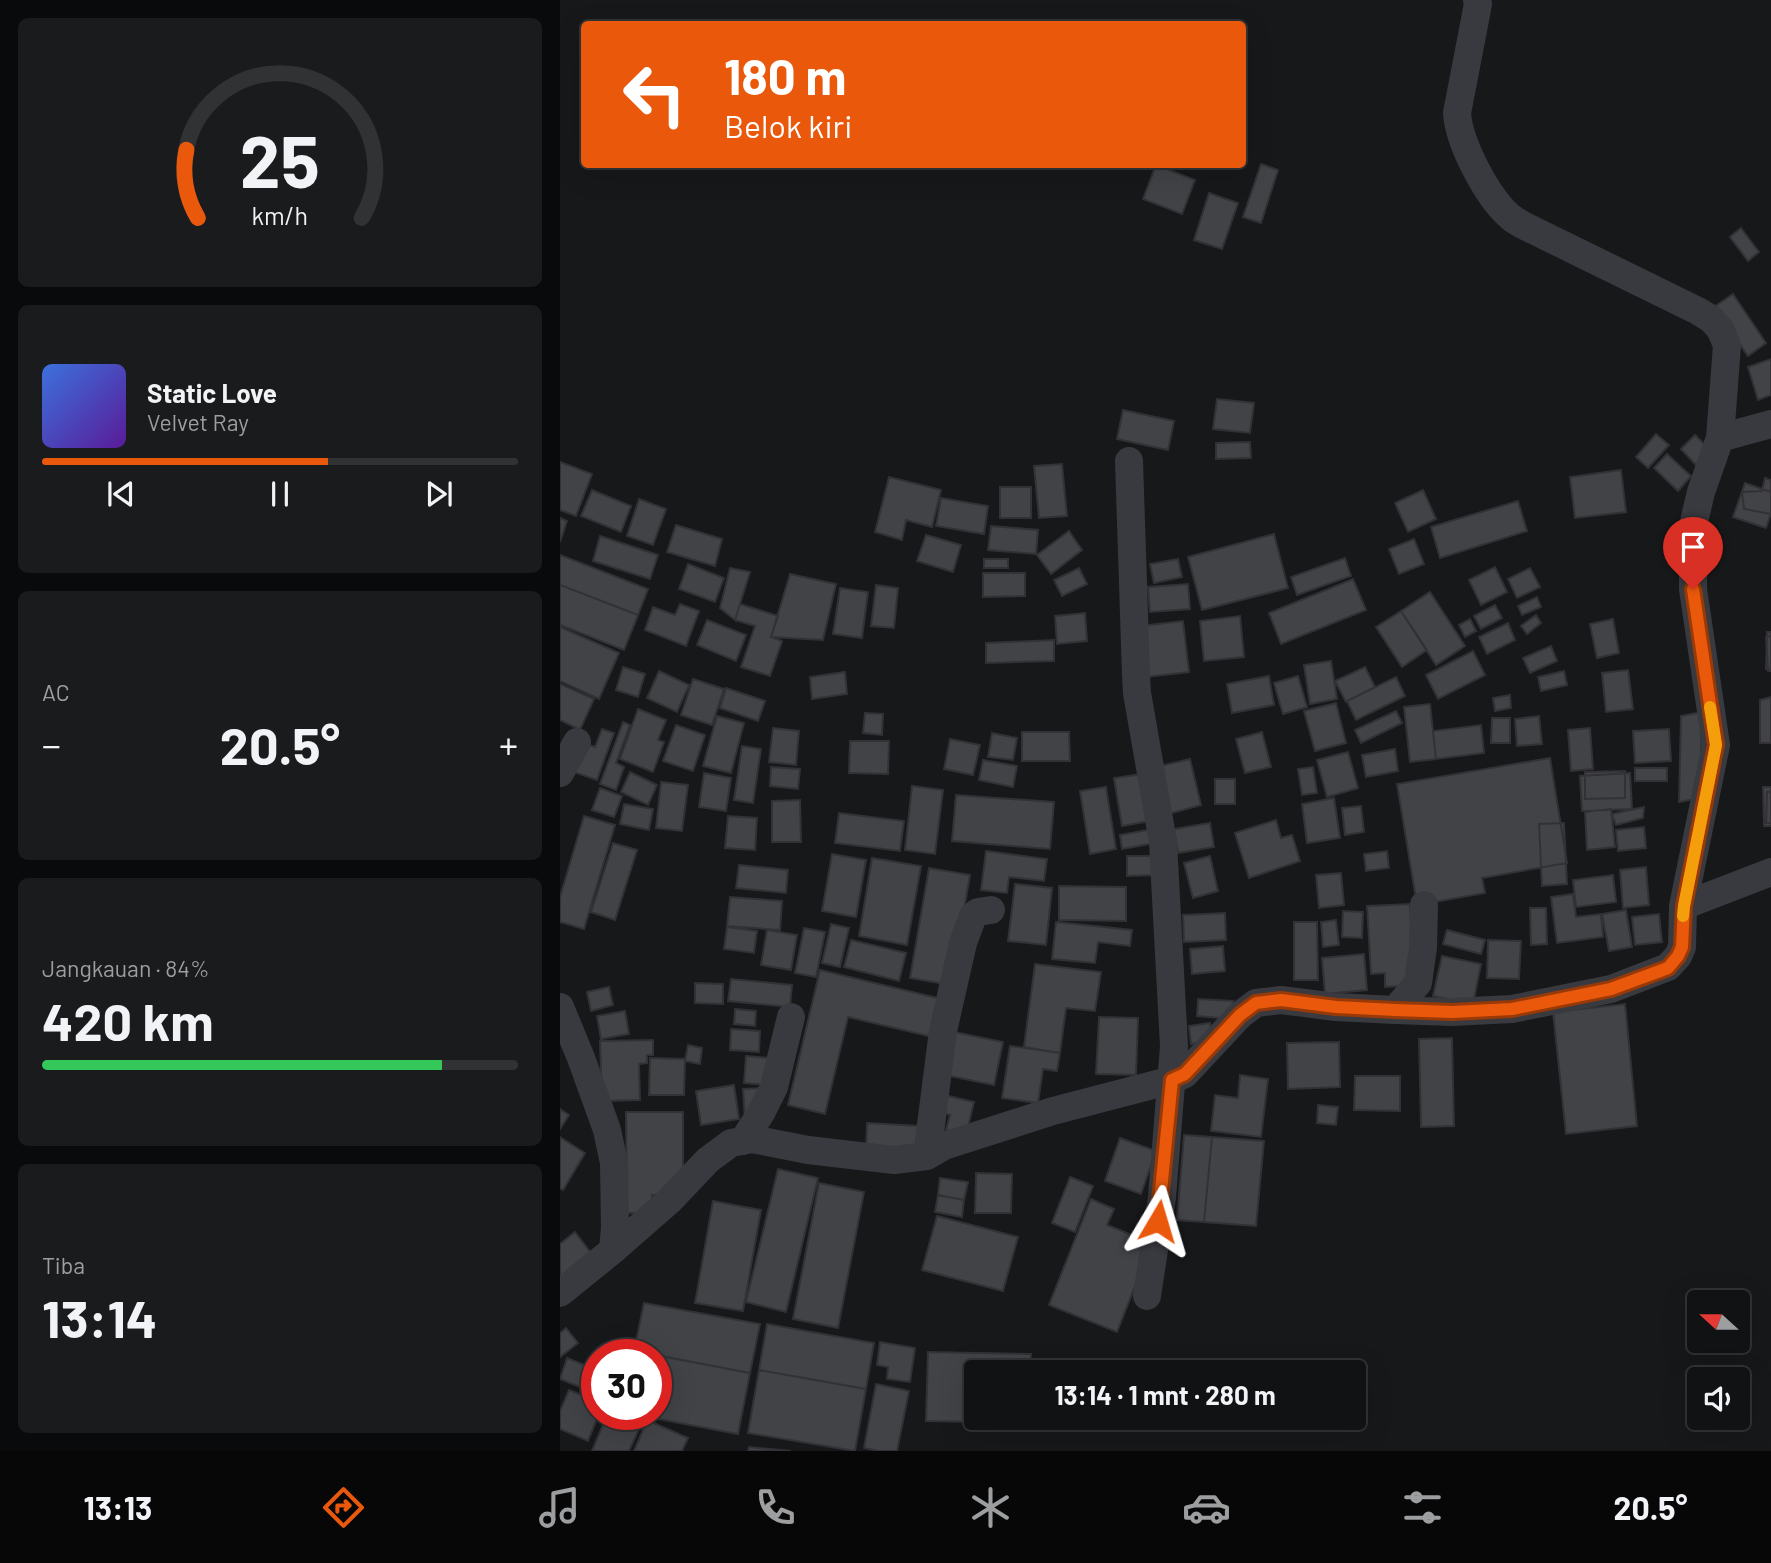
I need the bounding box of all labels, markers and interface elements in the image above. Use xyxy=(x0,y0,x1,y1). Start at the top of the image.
text: 180 m xyxy=(724,46,847,105)
icon: left xyxy=(609,49,700,140)
text: Belok kiri xyxy=(724,106,852,144)
text: 25 xyxy=(240,116,320,204)
text: km/h xyxy=(252,200,308,230)
text: Static Love xyxy=(147,377,277,408)
text: Velvet Ray xyxy=(147,408,249,436)
icon: previous xyxy=(102,475,140,513)
icon: pause xyxy=(261,475,299,513)
icon: next xyxy=(420,475,458,513)
pin xyxy=(1663,517,1723,589)
icon: arrive xyxy=(1674,528,1712,566)
text: AC xyxy=(42,678,70,706)
text: 20.5° xyxy=(220,713,340,775)
text: − xyxy=(42,721,61,767)
text: + xyxy=(499,721,518,767)
text: Jangkauan · 84% xyxy=(42,954,209,982)
text: 420 km xyxy=(42,989,214,1051)
position arrow xyxy=(1121,1184,1195,1258)
text: Tiba xyxy=(42,1251,85,1279)
text: 13:14 xyxy=(42,1286,157,1348)
north arrow xyxy=(1687,1290,1750,1353)
map controls xyxy=(1687,1290,1750,1430)
speed limit sign: 30 xyxy=(581,1339,672,1430)
button: sound xyxy=(1687,1367,1750,1430)
text: 13:14 · 1 mnt · 280 m xyxy=(1054,1379,1276,1410)
icon: directions xyxy=(319,1483,368,1532)
icon: music xyxy=(535,1483,584,1532)
icon: phone xyxy=(751,1483,800,1532)
icon: climate xyxy=(966,1483,1015,1532)
icon: car xyxy=(1182,1483,1231,1532)
icon: filters xyxy=(1398,1483,1447,1532)
text: 13:13 xyxy=(83,1488,152,1526)
text: 20.5° xyxy=(1614,1488,1688,1526)

